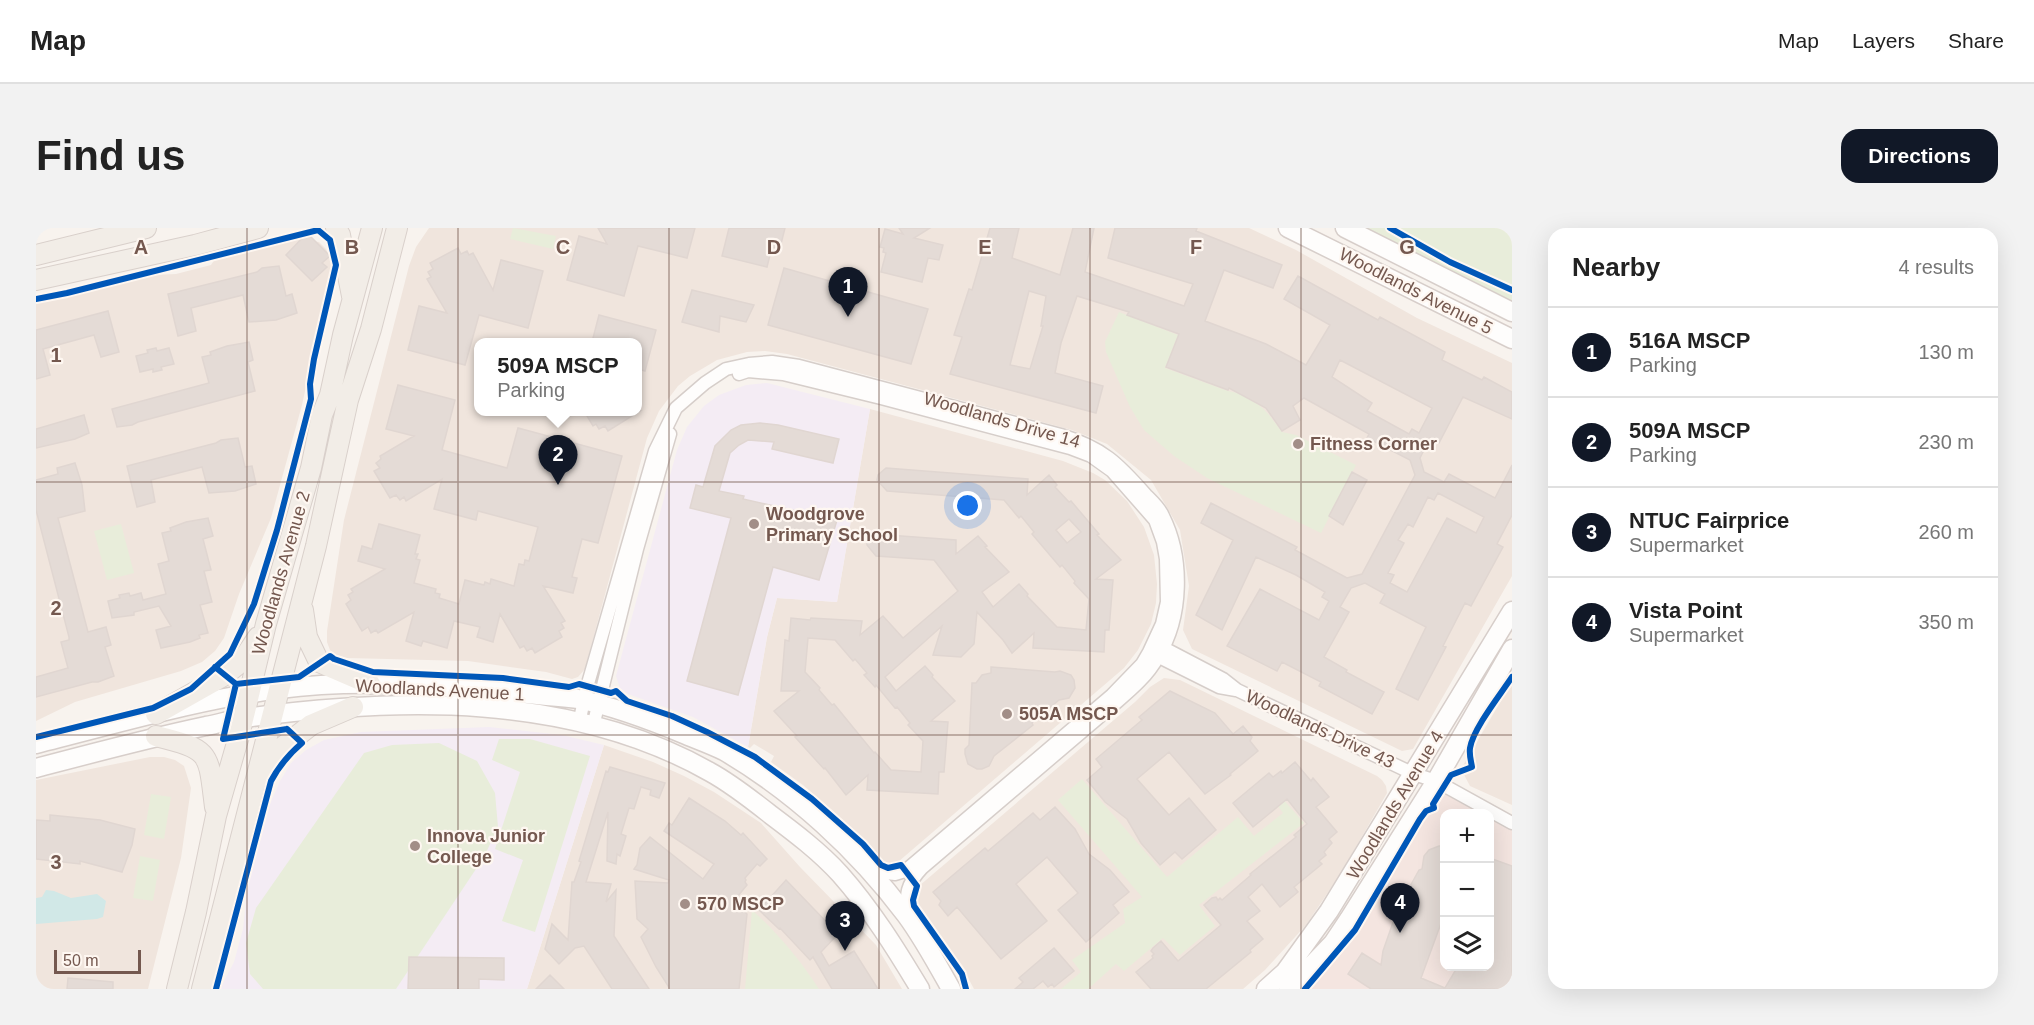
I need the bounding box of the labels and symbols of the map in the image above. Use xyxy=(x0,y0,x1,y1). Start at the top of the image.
text: A xyxy=(134,236,148,258)
text: B xyxy=(345,236,359,258)
text: C xyxy=(556,236,570,258)
text: D xyxy=(767,236,781,258)
text: E xyxy=(978,236,992,258)
text: F xyxy=(1190,236,1202,258)
text: G xyxy=(1399,236,1415,258)
street label: Woodlands Avenue 5 xyxy=(1336,244,1496,338)
pin: 1 xyxy=(828,268,868,317)
text: 1 xyxy=(50,344,62,366)
street label: Woodlands Drive 14 xyxy=(921,388,1083,452)
place label: Fitness Corner xyxy=(1310,434,1437,454)
pin: 2 xyxy=(538,436,578,485)
marker: Fitness Corner xyxy=(1291,437,1305,451)
street label: Woodlands Avenue 2 xyxy=(248,489,314,657)
your location xyxy=(953,491,982,520)
place label: Woodgrove Primary School xyxy=(766,504,898,545)
marker: Woodgrove Primary School xyxy=(747,517,761,531)
text: 2 xyxy=(50,597,62,619)
street label: Woodlands Avenue 1 xyxy=(355,676,525,704)
street label: Woodlands Drive 43 xyxy=(1242,686,1398,772)
place label: 505A MSCP xyxy=(1019,704,1118,724)
marker: 505A MSCP xyxy=(1000,707,1014,721)
street label: Woodlands Avenue 4 xyxy=(1343,727,1447,883)
place label: Innova Junior College xyxy=(427,826,545,867)
marker: Innova Junior College xyxy=(408,839,422,853)
text: 3 xyxy=(50,851,62,873)
pin: 4 xyxy=(1380,884,1420,933)
place label: 570 MSCP xyxy=(697,894,784,914)
marker: 570 MSCP xyxy=(678,897,692,911)
pin: 3 xyxy=(826,902,864,951)
scale bar xyxy=(54,947,141,974)

